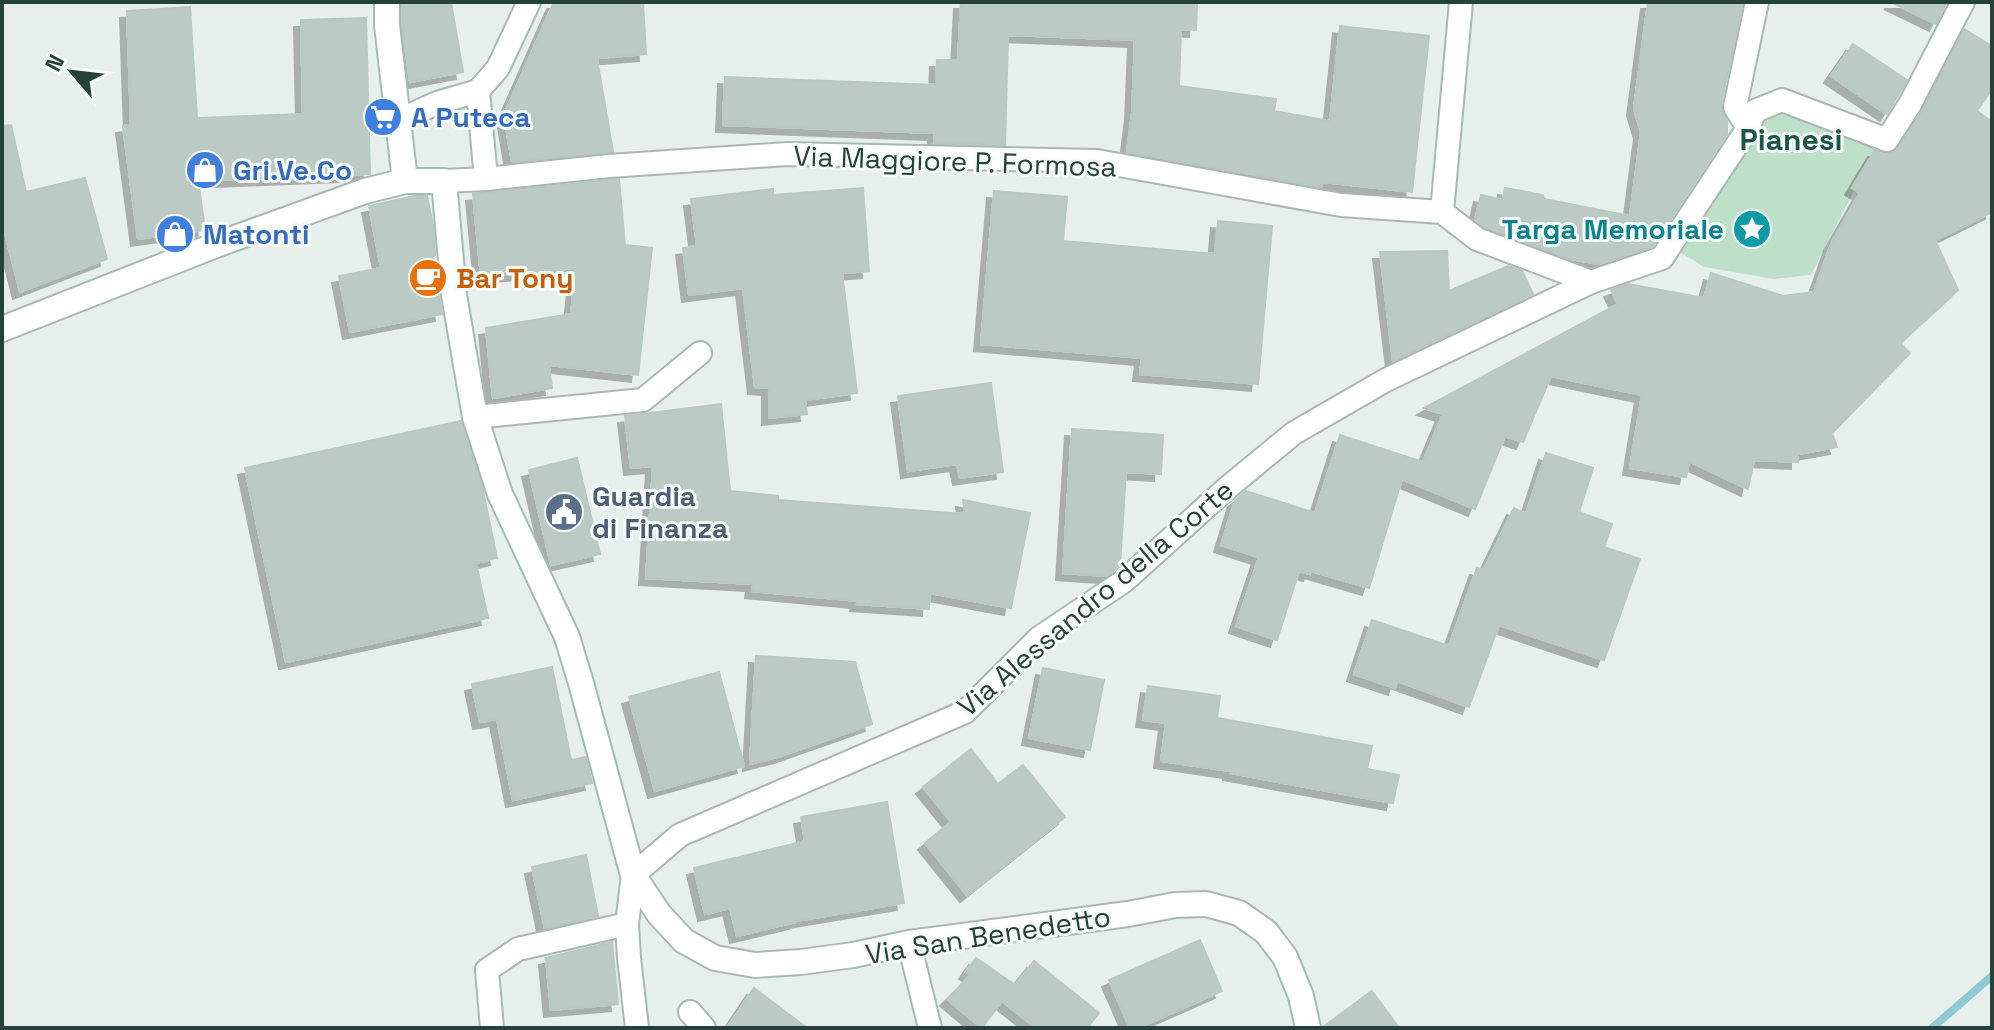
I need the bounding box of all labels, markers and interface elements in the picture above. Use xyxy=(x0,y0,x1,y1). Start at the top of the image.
north arrow xyxy=(32,32,112,112)
text: N xyxy=(39,50,70,76)
supermarket icon: A Puteca xyxy=(362,96,404,138)
place label: A Puteca xyxy=(411,99,531,135)
district label: Pianesi xyxy=(1740,120,1842,159)
street label: Via Maggiore P. Formosa xyxy=(793,137,1117,185)
shop icon: Gri.Ve.Co xyxy=(184,149,226,191)
place label: Gri.Ve.Co xyxy=(233,152,352,188)
place icon: Targa Memoriale xyxy=(1731,208,1773,250)
place label: Targa Memoriale xyxy=(1502,211,1724,247)
shop icon: Matonti xyxy=(154,213,196,255)
place label: Matonti xyxy=(203,216,309,252)
cafe icon: Bar Tony xyxy=(407,257,449,299)
place label: Bar Tony xyxy=(456,260,573,296)
street label: Via Alessandro della Corte xyxy=(949,472,1241,724)
place label: Guardia di Finanza xyxy=(592,478,728,546)
public building icon: Guardia di Finanza xyxy=(543,491,585,533)
street label: Via San Benedetto xyxy=(863,898,1113,972)

